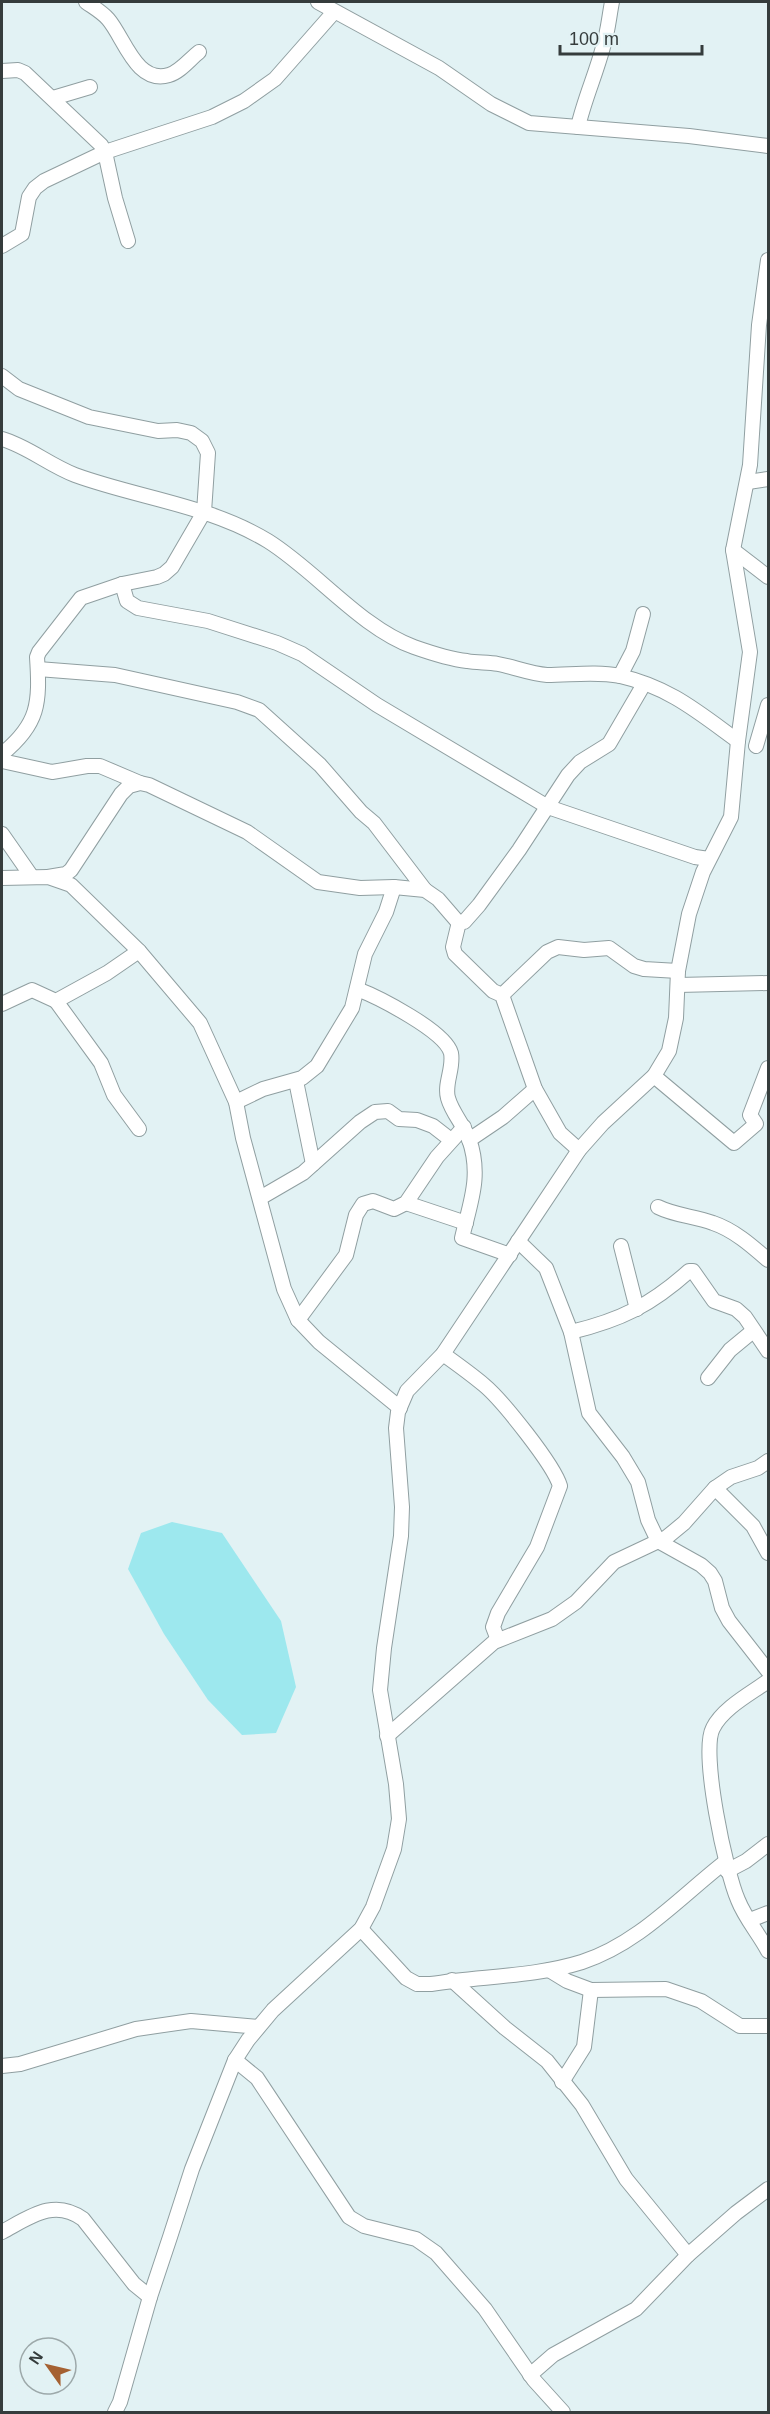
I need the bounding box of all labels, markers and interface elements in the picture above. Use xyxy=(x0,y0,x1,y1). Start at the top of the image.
scale bar xyxy=(560,18,702,56)
text: 100 m xyxy=(569,29,619,49)
north arrow xyxy=(18,2336,78,2396)
text: N xyxy=(26,2348,46,2367)

